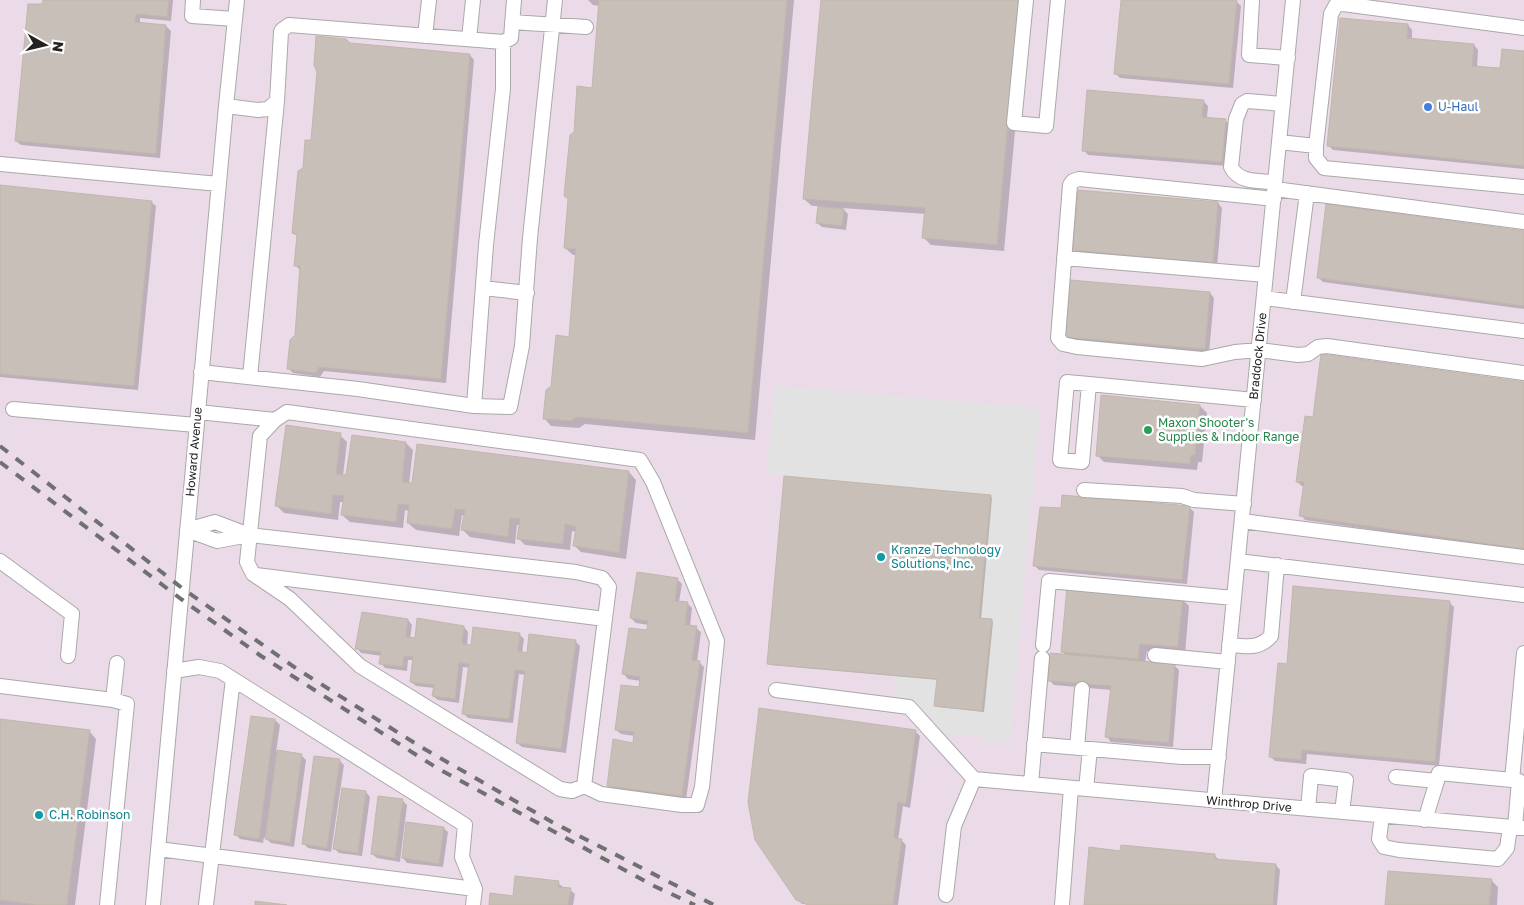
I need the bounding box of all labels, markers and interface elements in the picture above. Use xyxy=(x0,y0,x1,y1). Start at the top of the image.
north arrow xyxy=(20,20,70,70)
text: N xyxy=(49,40,68,53)
place label: U-Haul xyxy=(1438,99,1478,114)
marker: U-Haul xyxy=(1422,101,1434,113)
street label: Braddock Drive xyxy=(1245,312,1270,400)
street label: Howard Avenue xyxy=(182,407,205,497)
place label: Maxon Shooter's Supplies & Indoor Range xyxy=(1158,415,1299,444)
marker: Maxon Shooter's Supplies & Indoor Range xyxy=(1142,424,1154,436)
place label: Kranze Technology Solutions, Inc. xyxy=(891,542,1001,571)
marker: Kranze Technology Solutions, Inc. xyxy=(875,551,887,563)
street label: Winthrop Drive xyxy=(1206,792,1293,815)
place label: C.H. Robinson xyxy=(49,807,130,822)
marker: C.H. Robinson xyxy=(33,809,45,821)

